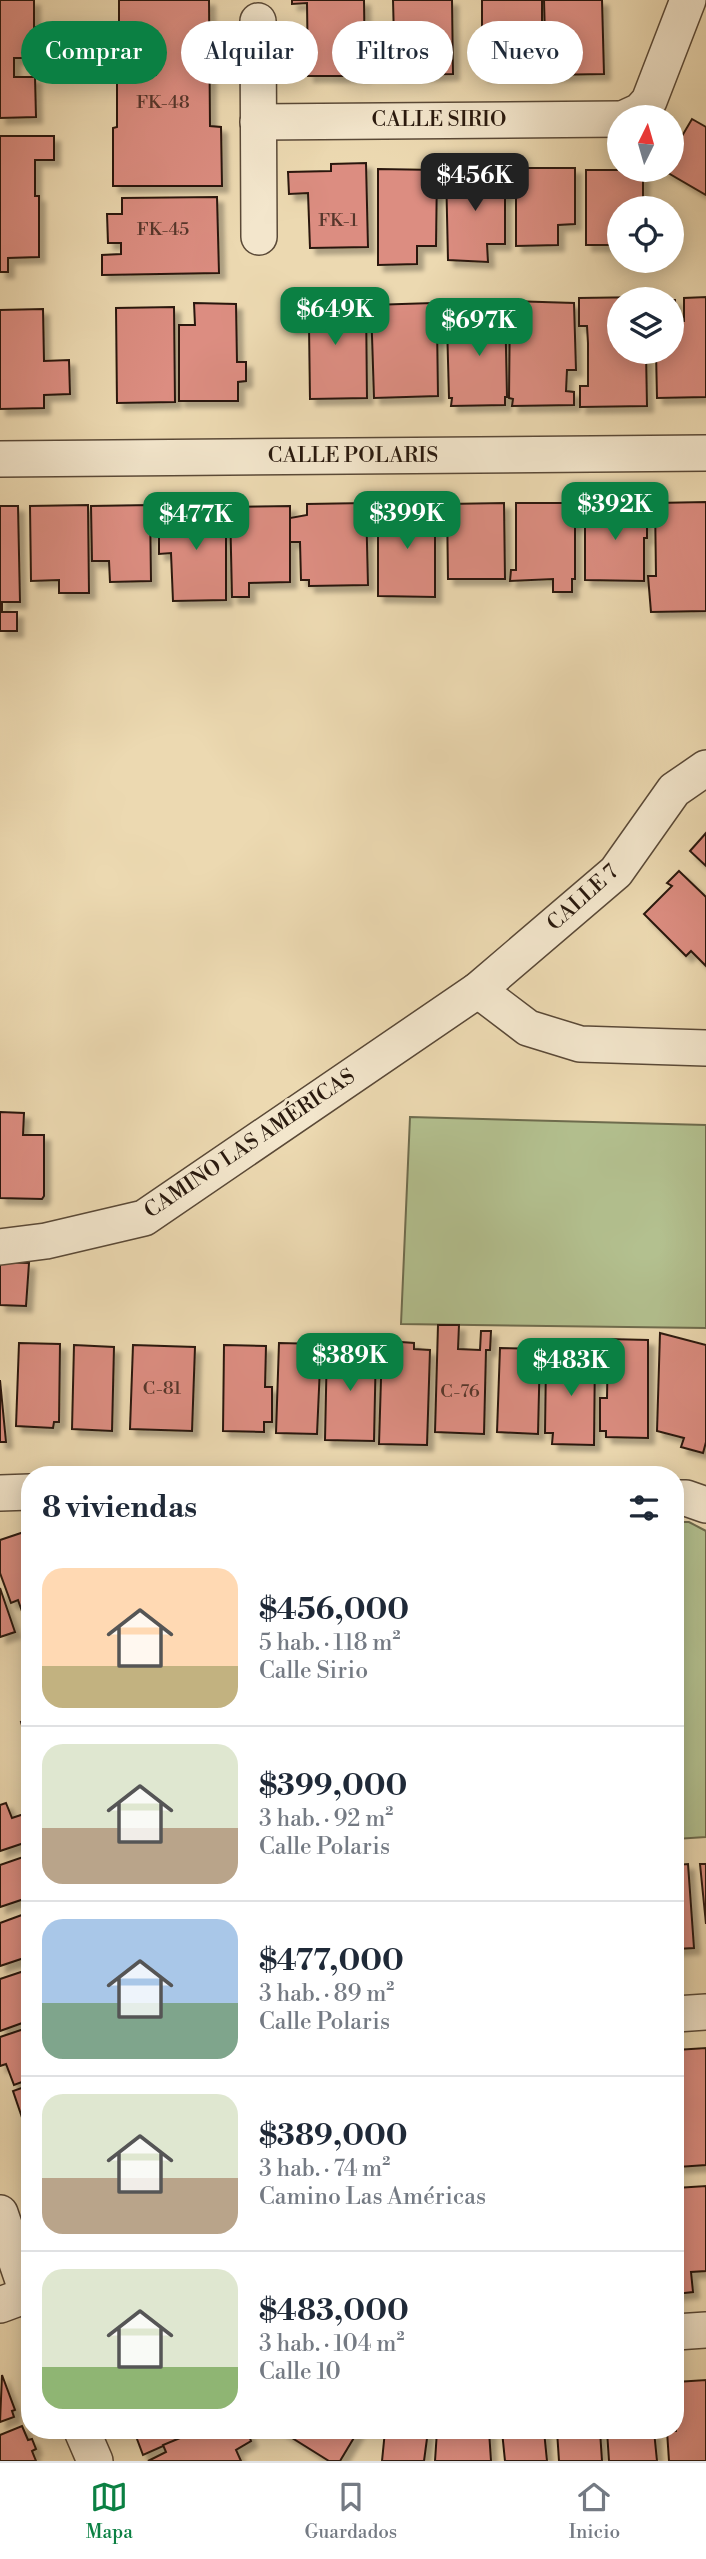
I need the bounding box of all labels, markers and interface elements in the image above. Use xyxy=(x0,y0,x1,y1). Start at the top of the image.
chip: Comprar xyxy=(21,21,167,84)
chip: Alquilar xyxy=(181,21,318,84)
chip: Filtros xyxy=(332,21,453,84)
chip: Nuevo xyxy=(467,21,583,84)
house number: FK-48 xyxy=(136,91,190,114)
north arrow xyxy=(607,105,684,182)
map controls xyxy=(607,105,684,364)
street label: CALLE SIRIO xyxy=(372,107,506,133)
pin: $456K xyxy=(426,154,524,213)
text: $456K xyxy=(437,162,513,190)
button: locate xyxy=(607,196,684,273)
house number: FK-1 xyxy=(318,209,358,232)
house number: FK-45 xyxy=(137,218,189,241)
button: layers xyxy=(607,287,684,364)
pin: $649K xyxy=(286,288,384,347)
text: $649K xyxy=(296,296,374,324)
pin: $697K xyxy=(430,298,528,358)
text: $697K xyxy=(442,307,516,335)
street label: CALLE POLARIS xyxy=(268,443,438,469)
pin: $392K xyxy=(566,482,664,542)
pin: $399K xyxy=(358,491,456,551)
text: $392K xyxy=(577,491,653,519)
pin: $477K xyxy=(147,492,245,552)
text: $399K xyxy=(369,500,445,528)
text: $477K xyxy=(159,501,233,529)
street label: CALLE 7 xyxy=(542,859,624,937)
street label: CAMINO LAS AMÉRICAS xyxy=(138,1062,360,1224)
pin: $389K xyxy=(301,1334,399,1393)
pin: $483K xyxy=(522,1338,620,1398)
text: $389K xyxy=(312,1342,388,1370)
text: $483K xyxy=(533,1347,609,1375)
house number: C-81 xyxy=(143,1377,181,1400)
house number: C-76 xyxy=(440,1380,480,1403)
text: 8 viviendas xyxy=(42,1489,197,1527)
icon: filters xyxy=(625,1489,663,1527)
text: $456,000 xyxy=(259,1591,409,1629)
icon: home xyxy=(98,1596,182,1680)
text: 5 hab. · 118 m² xyxy=(259,1629,401,1657)
text: Calle Sirio xyxy=(259,1657,368,1685)
text: $399,000 xyxy=(259,1767,407,1805)
icon: home xyxy=(98,1772,182,1856)
text: 3 hab. · 92 m² xyxy=(259,1805,393,1833)
text: Calle Polaris xyxy=(259,1833,390,1861)
text: $477,000 xyxy=(259,1942,404,1980)
icon: home xyxy=(98,1947,182,2031)
text: 3 hab. · 89 m² xyxy=(259,1980,394,2008)
text: Calle Polaris xyxy=(259,2008,390,2036)
text: $389,000 xyxy=(259,2117,408,2155)
icon: home xyxy=(98,2122,182,2206)
text: 3 hab. · 74 m² xyxy=(259,2155,390,2183)
text: Camino Las Américas xyxy=(259,2183,486,2211)
text: $483,000 xyxy=(259,2292,409,2330)
icon: home xyxy=(98,2297,182,2381)
text: 3 hab. · 104 m² xyxy=(259,2330,404,2358)
text: Calle 10 xyxy=(259,2358,341,2386)
tab: Mapa xyxy=(86,2478,133,2544)
tab: Guardados xyxy=(304,2478,397,2544)
tab: Inicio xyxy=(569,2478,620,2544)

